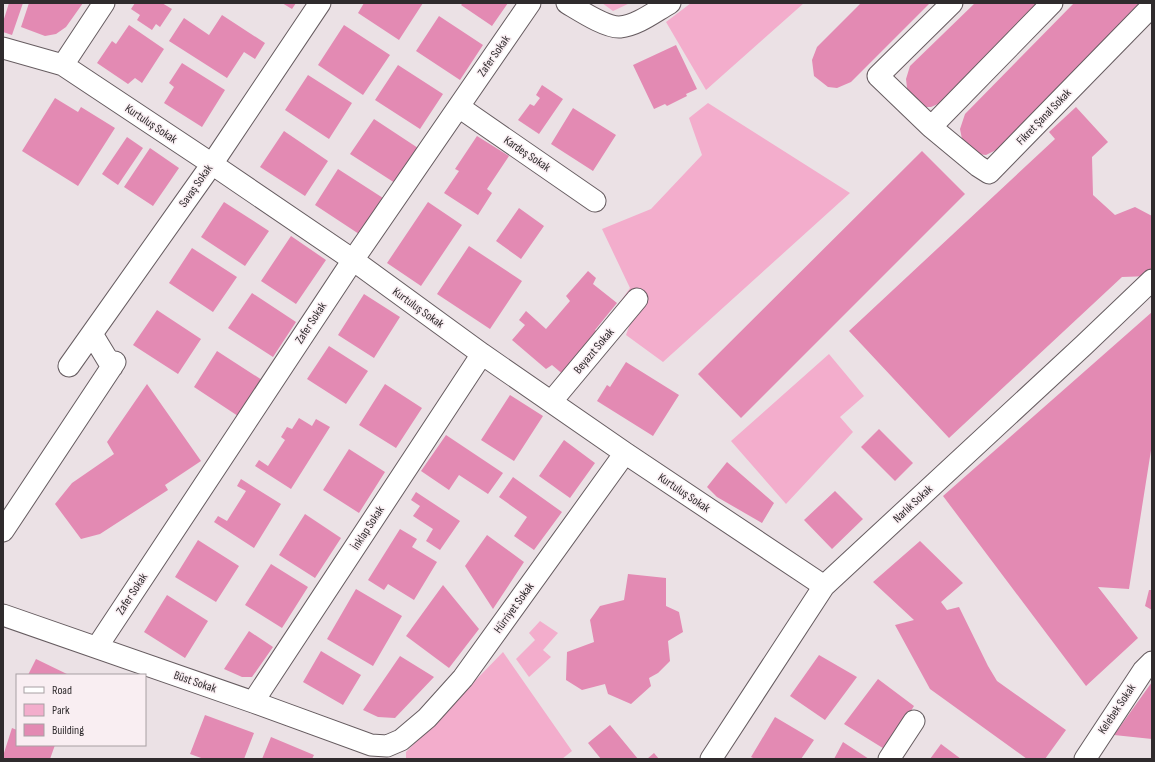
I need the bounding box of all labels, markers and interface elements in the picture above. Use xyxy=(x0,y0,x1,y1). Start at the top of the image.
street label: Zafer Sokak xyxy=(474,32,514,79)
street label: Fikret Şanal Sokak xyxy=(1013,85,1075,148)
street label: Kurtuluş Sokak xyxy=(122,101,180,147)
street label: Kardeş Sokak xyxy=(501,133,554,175)
street label: Savaş Sokak xyxy=(176,161,216,210)
street label: Kurtuluş Sokak xyxy=(389,284,447,332)
street label: Zafer Sokak xyxy=(292,299,330,347)
street label: Beyazıt Sokak xyxy=(571,325,618,377)
street label: Kurtuluş Sokak xyxy=(655,470,713,516)
street label: Narlık Sokak xyxy=(890,482,936,526)
street label: İnklap Sokak xyxy=(348,503,388,553)
street label: Zafer Sokak xyxy=(113,570,151,618)
street label: Hürriyet Sokak xyxy=(491,579,538,636)
street label: Büst Sokak xyxy=(172,668,219,696)
legend xyxy=(16,674,146,746)
street label: Kelebek Sokak xyxy=(1095,681,1139,737)
text: Road xyxy=(52,683,72,698)
text: Park xyxy=(52,703,70,718)
text: Building xyxy=(52,723,84,738)

